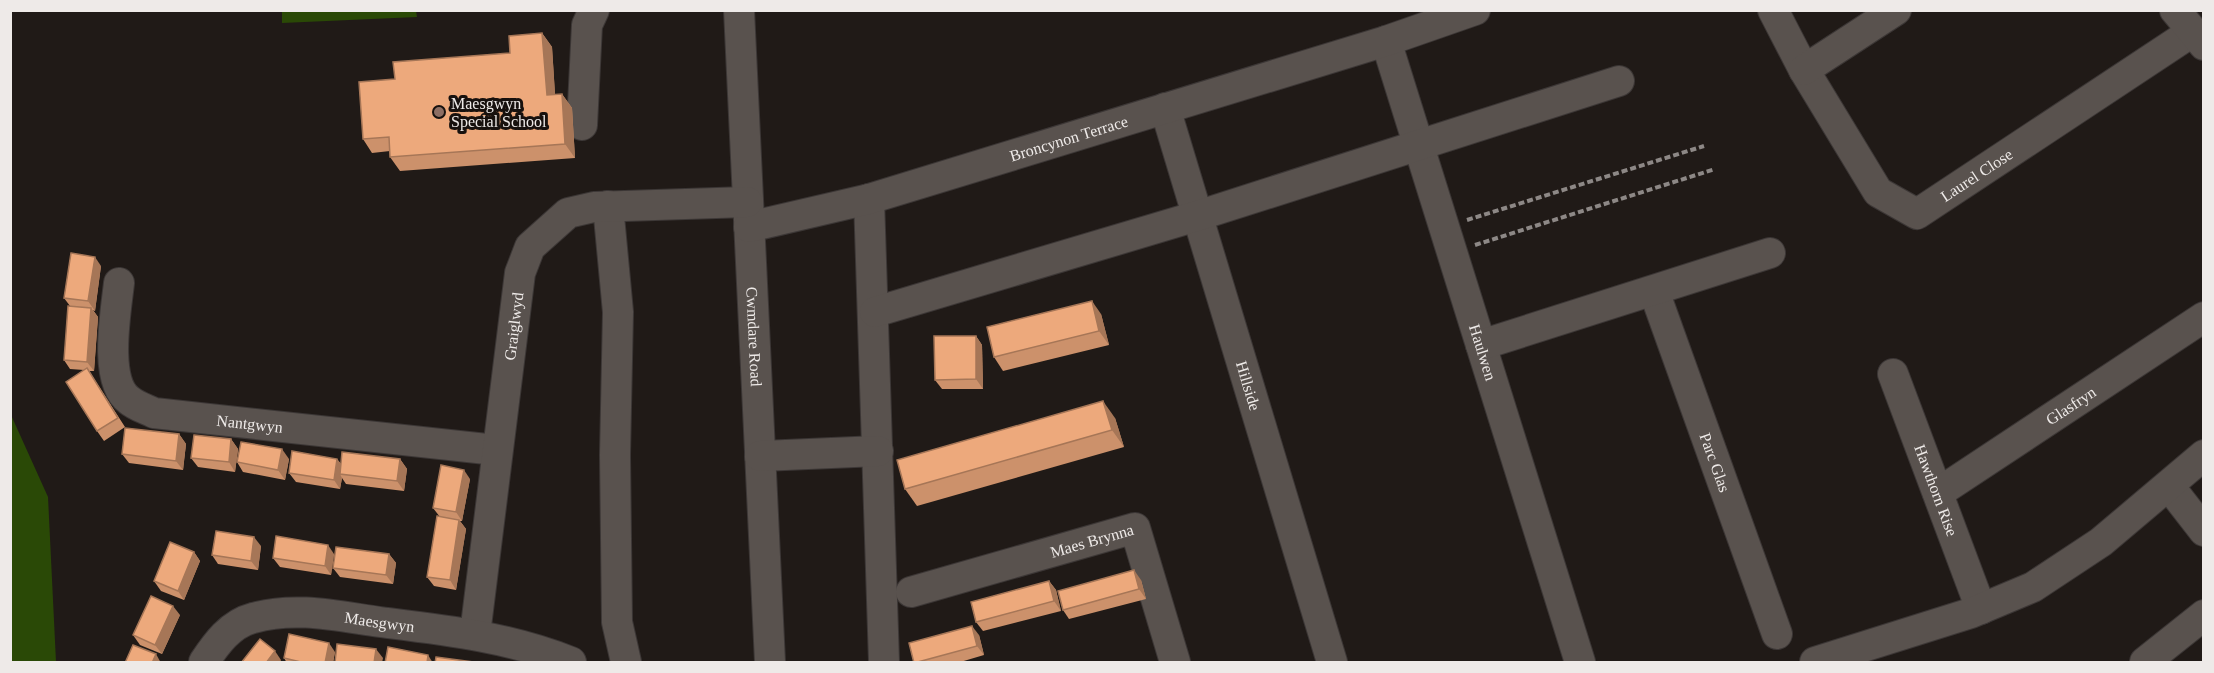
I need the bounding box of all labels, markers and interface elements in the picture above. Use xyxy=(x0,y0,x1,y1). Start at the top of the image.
place label: Maesgwyn Special School xyxy=(451,95,547,131)
marker: Maesgwyn Special School xyxy=(432,105,446,119)
street label: Broncynon Terrace xyxy=(1008,112,1130,165)
street label: Laurel Close xyxy=(1937,145,2015,205)
street label: Cwmdare Road xyxy=(743,286,765,387)
street label: Graiglwyd xyxy=(501,291,527,361)
street label: Haulwen xyxy=(1466,322,1499,382)
street label: Hillside xyxy=(1233,359,1264,413)
street label: Glasfryn xyxy=(2043,383,2099,428)
street label: Nantgwyn xyxy=(216,412,284,436)
street label: Parc Glas xyxy=(1697,431,1733,494)
street label: Hawthorn Rise xyxy=(1911,442,1961,538)
street label: Maes Brynna xyxy=(1048,521,1135,561)
street label: Maesgwyn xyxy=(343,609,415,635)

